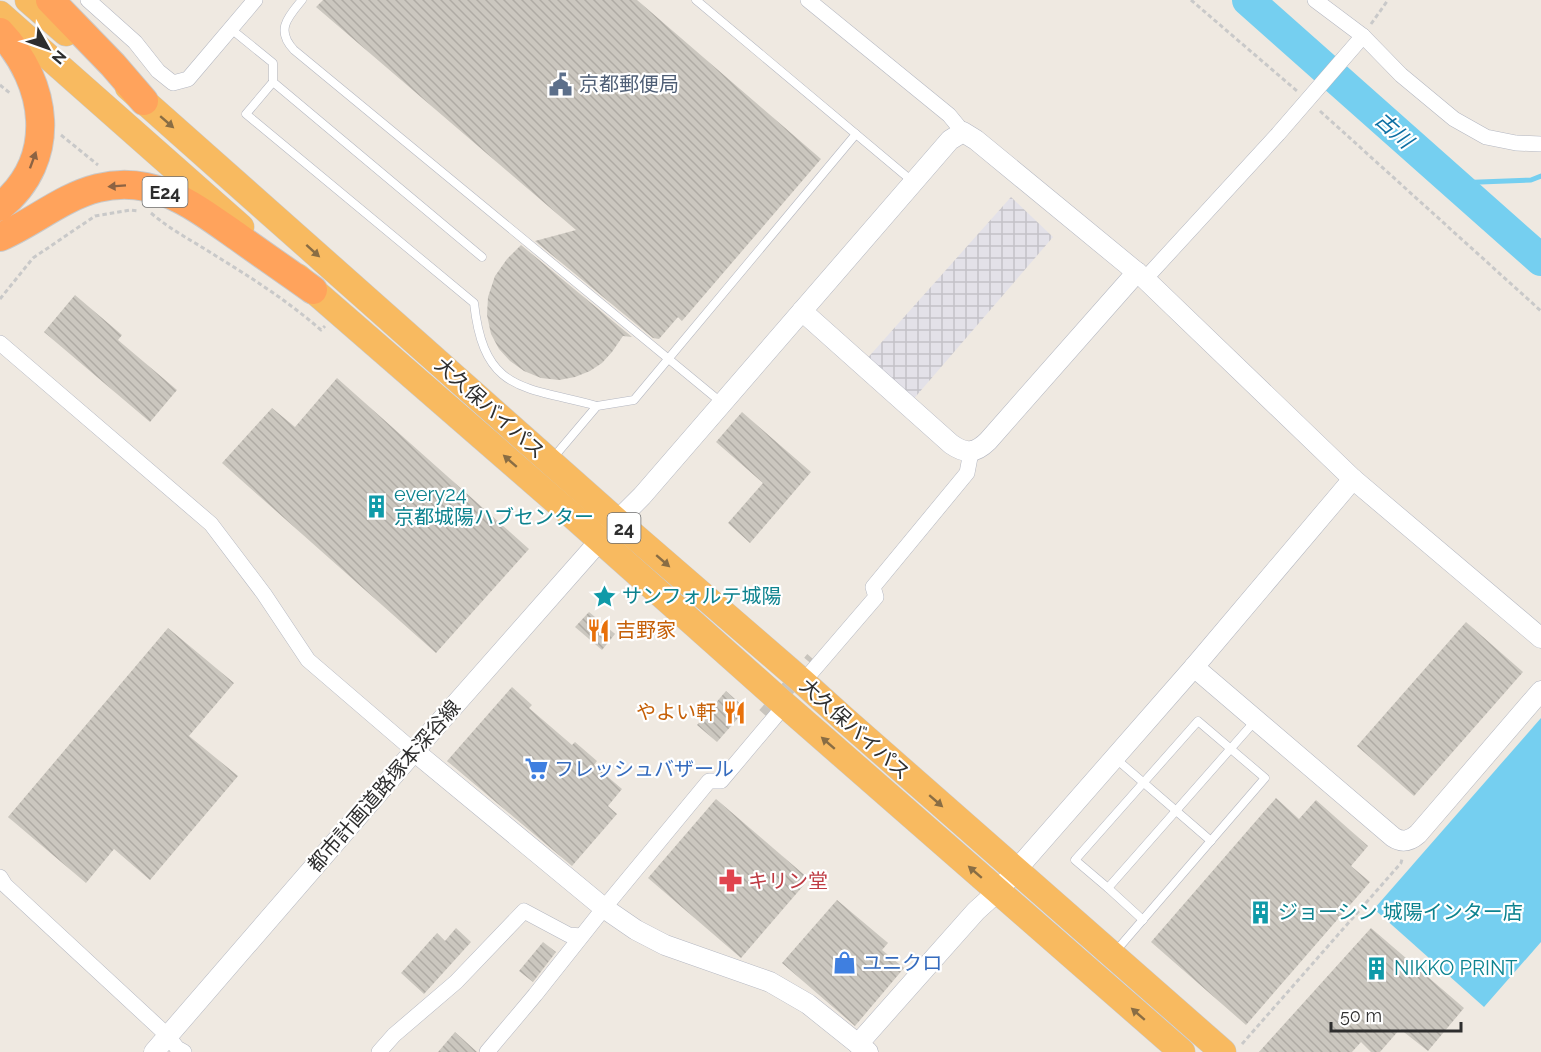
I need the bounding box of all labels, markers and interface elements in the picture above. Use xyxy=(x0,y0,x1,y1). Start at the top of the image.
north arrow xyxy=(18,18,78,78)
text: N xyxy=(48,47,70,68)
public building icon: 京都郵便局 xyxy=(548,71,574,97)
place label: 京都郵便局 xyxy=(579,72,679,96)
water label: 古川 xyxy=(1370,107,1419,155)
one-way arrow xyxy=(159,115,174,128)
one-way arrow xyxy=(29,151,39,169)
road number: E24 xyxy=(142,177,188,207)
one-way arrow xyxy=(108,181,127,191)
one-way arrow xyxy=(305,244,320,257)
street label: 大久保バイパス xyxy=(430,352,550,464)
one-way arrow xyxy=(502,454,518,467)
place label: every24 京都城陽ハブセンター xyxy=(394,482,594,529)
building icon: every24 京都城陽ハブセンター xyxy=(363,493,389,519)
road number: 24 xyxy=(608,513,640,543)
one-way arrow xyxy=(655,555,671,568)
place icon: サンフォルテ城陽 xyxy=(591,583,617,609)
place label: サンフォルテ城陽 xyxy=(622,584,781,608)
restaurant icon: 吉野家 xyxy=(585,617,611,643)
place label: 吉野家 xyxy=(616,618,676,642)
street label: 大久保バイパス xyxy=(795,673,915,785)
street label: 都市計画道路塚本深谷線 xyxy=(303,695,465,877)
restaurant icon: やよい軒 xyxy=(721,699,747,725)
place label: やよい軒 xyxy=(636,700,716,724)
one-way arrow xyxy=(821,737,836,750)
supermarket icon: フレッシュバザール xyxy=(523,756,549,782)
place label: フレッシュバザール xyxy=(554,757,734,781)
one-way arrow xyxy=(928,794,943,807)
one-way arrow xyxy=(968,866,983,879)
pharmacy icon: キリン堂 xyxy=(717,868,743,894)
place label: キリン堂 xyxy=(748,869,828,893)
building icon: ジョーシン 城陽インター店 xyxy=(1247,899,1273,925)
place label: ジョーシン 城陽インター店 xyxy=(1278,900,1523,924)
shop icon: ユニクロ xyxy=(831,950,857,976)
place label: ユニクロ xyxy=(862,951,942,975)
building icon: NIKKO PRINT xyxy=(1363,955,1389,981)
place label: NIKKO PRINT xyxy=(1394,956,1518,980)
scale bar xyxy=(1331,995,1462,1033)
text: 50 m xyxy=(1340,1005,1382,1026)
one-way arrow xyxy=(1130,1007,1146,1020)

